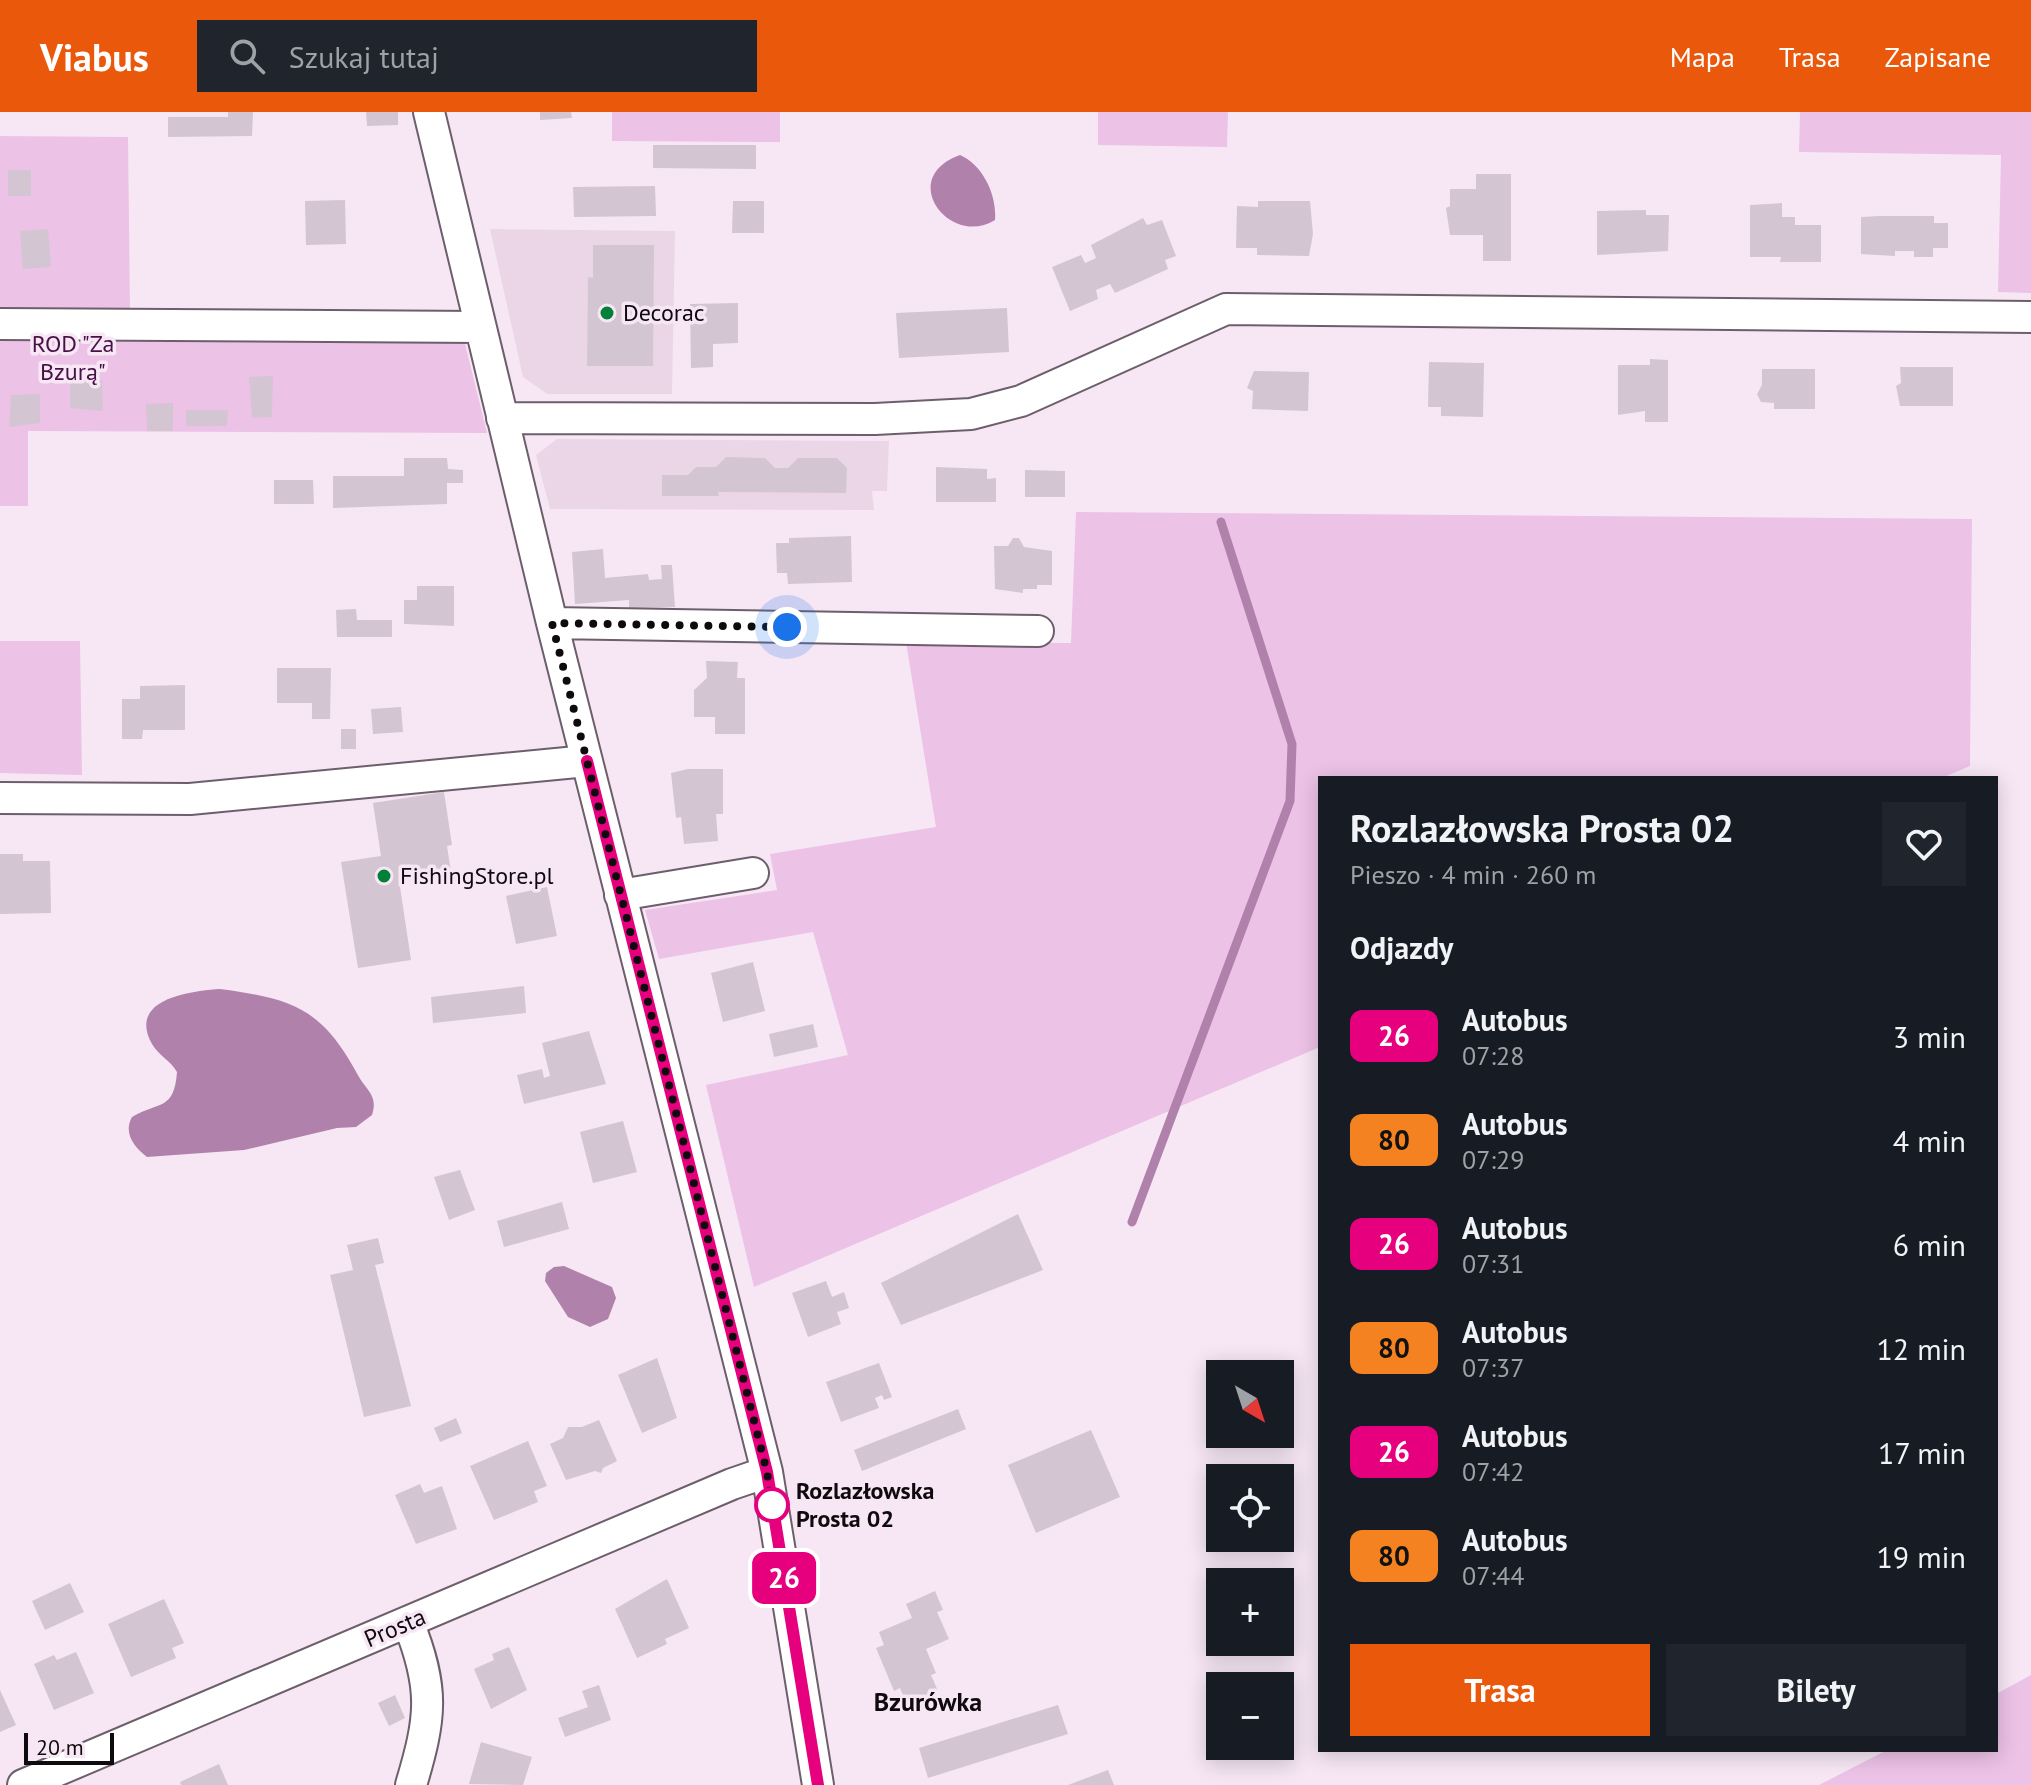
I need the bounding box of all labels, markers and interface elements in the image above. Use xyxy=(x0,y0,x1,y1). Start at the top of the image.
search box xyxy=(197,20,757,92)
text: Viabus xyxy=(40,32,149,81)
icon: search xyxy=(225,34,269,78)
text: Szukaj tutaj xyxy=(289,37,439,76)
text: Mapa xyxy=(1670,38,1735,75)
text: Trasa xyxy=(1779,38,1841,75)
text: Zapisane xyxy=(1885,38,1991,75)
place label: Decorac xyxy=(623,297,705,328)
marker: Decorac xyxy=(598,304,616,322)
park label: ROD "Za Bzurą" xyxy=(32,328,114,387)
your location xyxy=(767,607,807,647)
button: heart xyxy=(1882,802,1966,886)
text: Rozlazłowska Prosta 02 xyxy=(1350,803,1734,852)
text: Pieszo · 4 min · 260 m xyxy=(1350,858,1596,891)
place label: FishingStore.pl xyxy=(400,860,553,891)
marker: FishingStore.pl xyxy=(375,867,393,885)
text: Odjazdy xyxy=(1350,928,1453,967)
text: Autobus xyxy=(1462,1000,1568,1039)
text: 26 xyxy=(1378,1017,1410,1054)
text: 3 min xyxy=(1893,1017,1966,1056)
text: 07:28 xyxy=(1462,1039,1524,1072)
text: Autobus xyxy=(1462,1104,1568,1143)
text: 80 xyxy=(1378,1121,1410,1158)
text: 4 min xyxy=(1893,1121,1966,1160)
text: 07:29 xyxy=(1462,1143,1524,1176)
text: Autobus xyxy=(1462,1208,1568,1247)
text: 26 xyxy=(1378,1225,1410,1262)
text: 6 min xyxy=(1893,1225,1966,1264)
text: 07:31 xyxy=(1462,1247,1524,1280)
text: Autobus xyxy=(1462,1312,1568,1351)
text: 80 xyxy=(1378,1329,1410,1366)
text: 12 min xyxy=(1876,1329,1966,1368)
text: 07:37 xyxy=(1462,1351,1524,1384)
north arrow xyxy=(1206,1360,1294,1448)
map controls xyxy=(1206,1360,1294,1760)
text: Autobus xyxy=(1462,1416,1568,1455)
text: 26 xyxy=(1378,1433,1410,1470)
text: 17 min xyxy=(1878,1433,1966,1472)
text: 07:42 xyxy=(1462,1455,1524,1488)
button: locate xyxy=(1206,1464,1294,1552)
place label: Rozlazłowska Prosta 02 xyxy=(796,1475,934,1534)
marker: Rozlazłowska Prosta 02 xyxy=(755,1488,789,1522)
text: Autobus xyxy=(1462,1520,1568,1559)
text: 80 xyxy=(1378,1537,1410,1574)
text: 19 min xyxy=(1876,1537,1966,1576)
line badge: 26 xyxy=(748,1552,820,1604)
text: 26 xyxy=(768,1559,800,1596)
text: 07:44 xyxy=(1462,1559,1524,1592)
button: + xyxy=(1206,1568,1294,1656)
street label: Prosta xyxy=(359,1601,430,1654)
button: Trasa xyxy=(1350,1644,1650,1736)
button: Bilety xyxy=(1666,1644,1966,1736)
button: − xyxy=(1206,1672,1294,1760)
district label: Bzurówka xyxy=(874,1685,982,1718)
scale bar xyxy=(24,1729,114,1765)
text: 20 m xyxy=(36,1733,84,1761)

